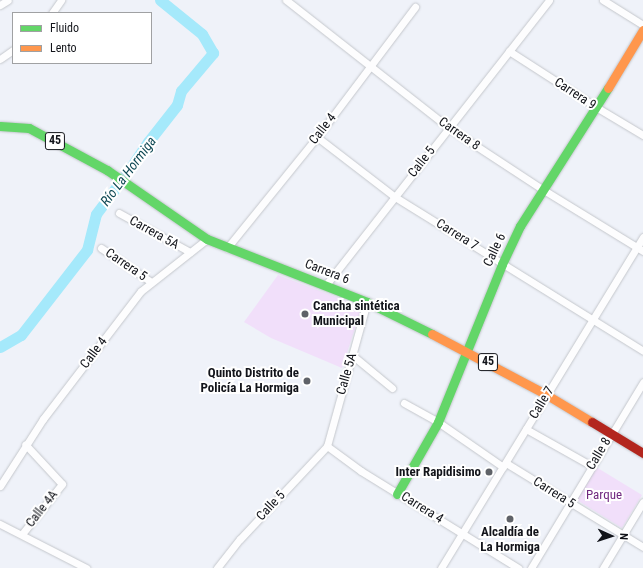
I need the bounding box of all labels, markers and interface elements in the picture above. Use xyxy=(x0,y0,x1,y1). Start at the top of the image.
legend xyxy=(12,12,152,64)
text: Fluido xyxy=(50,21,79,35)
text: Lento xyxy=(50,41,77,55)
street label: Carrera 9 xyxy=(551,75,599,113)
street label: Calle 4 xyxy=(306,110,340,148)
street label: Carrera 8 xyxy=(435,114,483,154)
road number: 45 xyxy=(44,131,66,151)
water label: Río La Hormiga xyxy=(96,133,160,209)
street label: Calle 5 xyxy=(405,143,439,181)
street label: Carrera 5A xyxy=(126,213,182,253)
street label: Carrera 7 xyxy=(433,216,481,254)
street label: Calle 6 xyxy=(481,231,509,269)
street label: Carrera 5 xyxy=(102,245,150,285)
street label: Carrera 6 xyxy=(302,256,352,288)
place label: Cancha sintética Municipal xyxy=(313,299,400,330)
marker: Cancha sintética Municipal xyxy=(300,309,310,319)
street label: Calle 4 xyxy=(77,334,111,372)
street label: Calle 5A xyxy=(334,351,360,397)
road number: 45 xyxy=(477,352,499,372)
place label: Quinto Distrito de Policía La Hormiga xyxy=(200,366,299,397)
marker: Quinto Distrito de Policía La Hormiga xyxy=(302,376,312,386)
street label: Calle 7 xyxy=(526,384,558,422)
street label: Calle 8 xyxy=(583,435,615,473)
place label: Inter Rapidisimo xyxy=(396,464,481,480)
marker: Inter Rapidisimo xyxy=(484,467,494,477)
street label: Carrera 5 xyxy=(530,474,578,512)
street label: Calle 4A xyxy=(23,487,61,531)
park label: Parque xyxy=(586,487,622,503)
street label: Calle 5 xyxy=(253,488,289,524)
street label: Carrera 4 xyxy=(398,489,446,527)
marker: Alcaldía de La Hormiga xyxy=(505,514,515,524)
north arrow xyxy=(591,516,631,556)
place label: Alcaldía de La Hormiga xyxy=(480,525,540,556)
text: N xyxy=(617,533,630,540)

